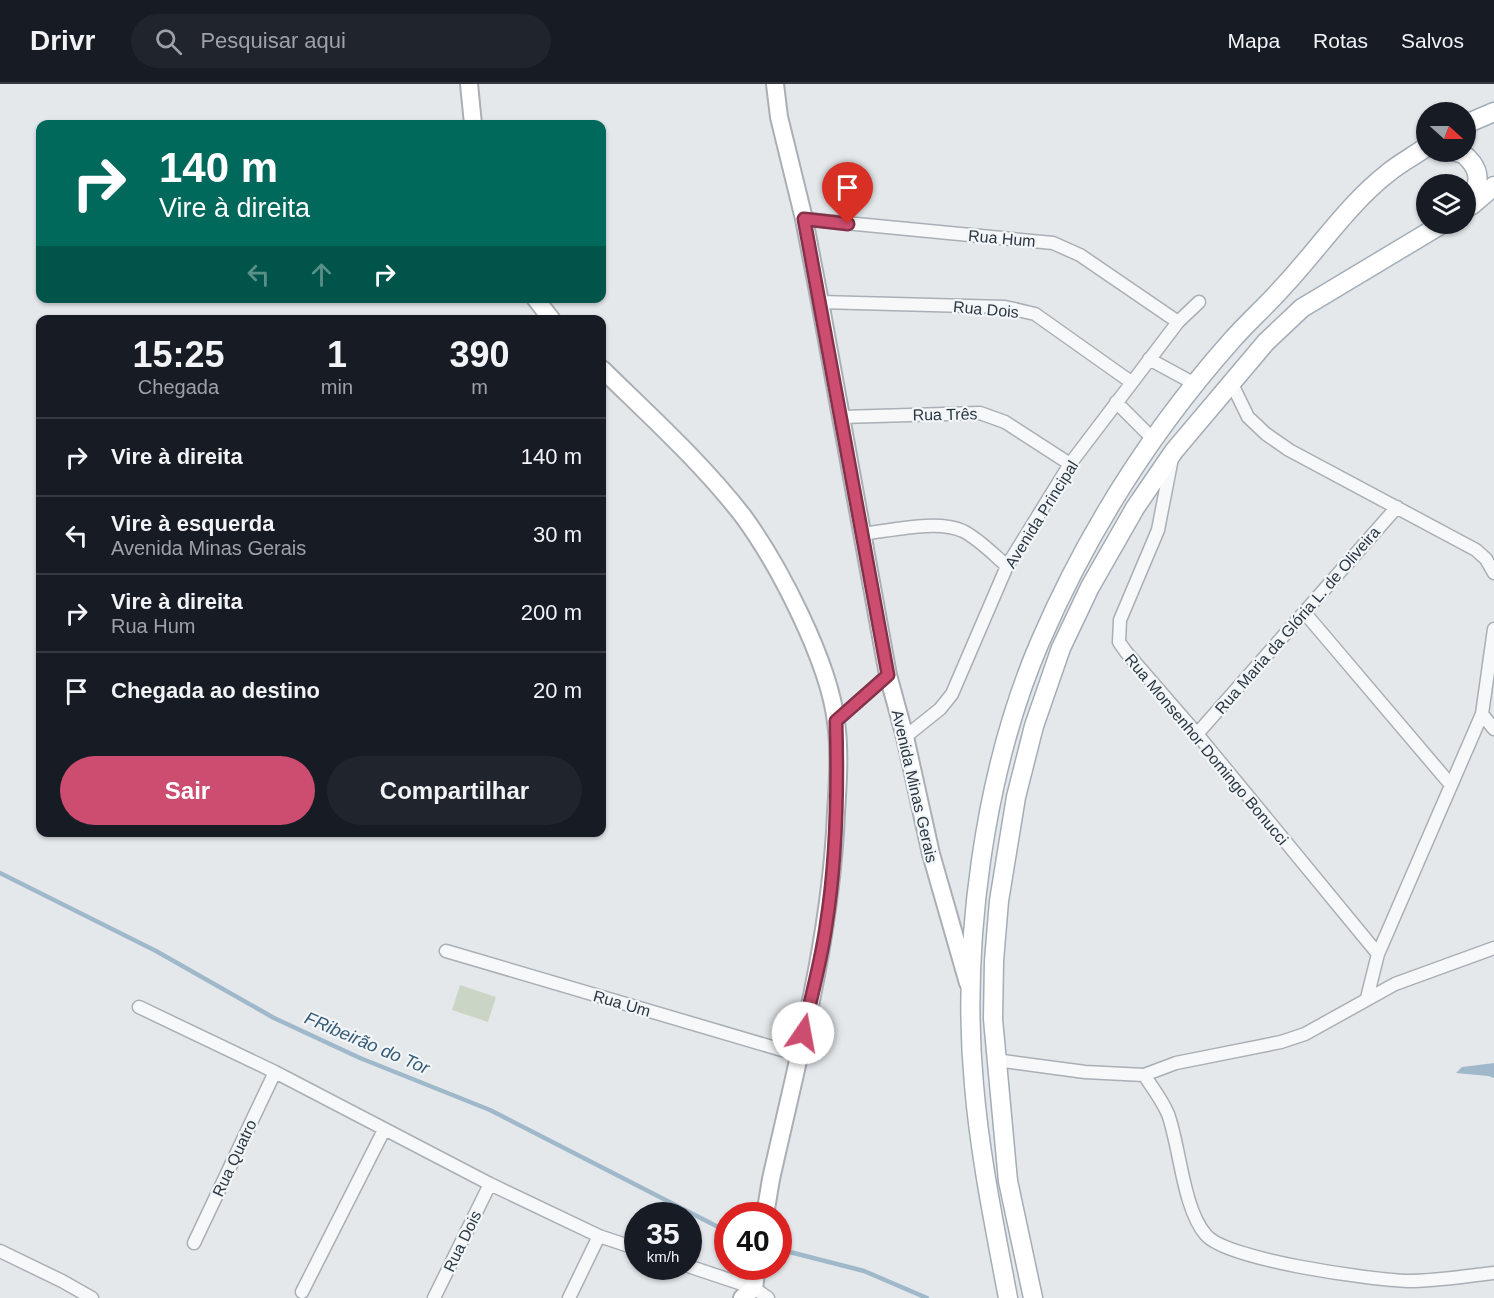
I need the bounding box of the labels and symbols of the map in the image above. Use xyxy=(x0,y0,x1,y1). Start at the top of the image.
north arrow xyxy=(1416,102,1476,162)
pin xyxy=(822,162,873,224)
street label: Rua Hum xyxy=(968,227,1036,250)
street label: Rua Dois xyxy=(952,298,1019,321)
street label: Rua Três xyxy=(912,405,978,424)
street label: Avenida Principal xyxy=(1002,457,1081,571)
street label: Rua Maria da Glória L. de Oliveira xyxy=(1212,523,1383,717)
street label: Rua Monsenhor Domingo Bonucci xyxy=(1122,651,1291,848)
street label: Avenida Minas Gerais xyxy=(889,708,940,864)
street label: Rua Um xyxy=(591,987,652,1020)
position arrow xyxy=(771,1001,835,1065)
water label: FRibeirão do Tor xyxy=(302,1008,433,1079)
street label: Rua Quatro xyxy=(209,1117,260,1199)
speed limit sign: 40 xyxy=(714,1202,792,1280)
street label: Rua Dois xyxy=(440,1208,485,1275)

